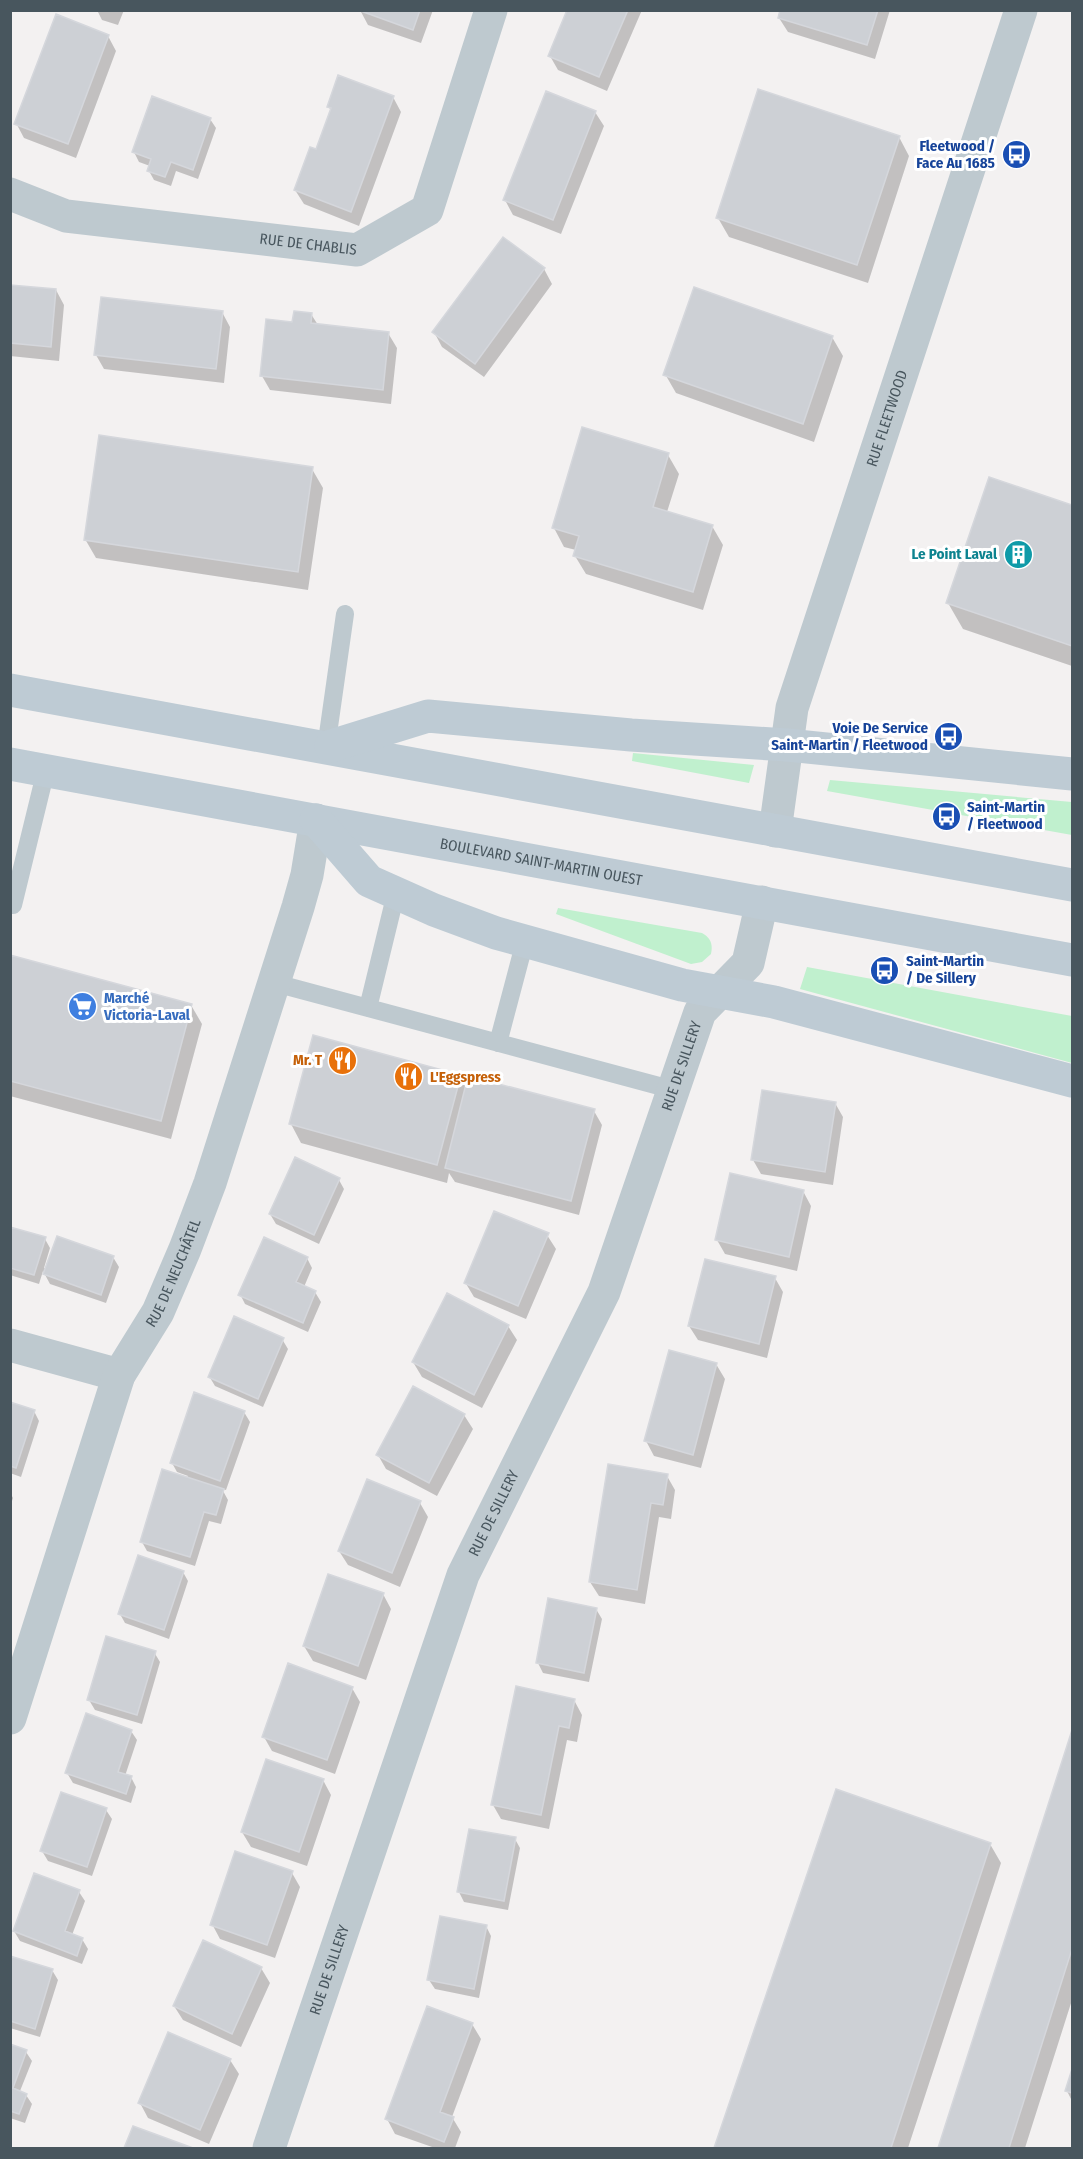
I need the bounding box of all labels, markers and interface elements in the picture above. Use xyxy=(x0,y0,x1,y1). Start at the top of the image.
place label: Fleetwood / Face Au 1685 xyxy=(916,137,995,172)
bus stop icon: Fleetwood / Face Au 1685 xyxy=(1000,139,1032,171)
street label: RUE DE CHABLIS xyxy=(259,230,358,259)
street label: RUE FLEETWOOD xyxy=(863,368,911,469)
building icon: Le Point Laval xyxy=(1002,538,1034,570)
place label: Le Point Laval xyxy=(911,545,998,563)
place label: Voie De Service Saint-Martin / Fleetwood xyxy=(771,719,928,754)
bus stop icon: Voie De Service Saint-Martin / Fleetwood xyxy=(933,721,965,753)
place label: Saint-Martin / Fleetwood xyxy=(967,798,1045,833)
bus stop icon: Saint-Martin / Fleetwood xyxy=(930,800,962,832)
street label: BOULEVARD SAINT-MARTIN OUEST xyxy=(439,835,644,889)
place label: Saint-Martin / De Sillery xyxy=(906,952,984,987)
bus stop icon: Saint-Martin / De Sillery xyxy=(869,954,901,986)
place label: Marché Victoria-Laval xyxy=(103,989,191,1024)
supermarket icon: Marché Victoria-Laval xyxy=(67,991,99,1023)
street label: RUE DE SILLERY xyxy=(658,1018,705,1113)
restaurant icon: Mr. T xyxy=(327,1044,359,1076)
place label: Mr. T xyxy=(293,1051,323,1069)
restaurant icon: L'Eggspress xyxy=(393,1061,425,1093)
place label: L'Eggspress xyxy=(430,1068,501,1086)
street label: RUE DE NEUCHÂTEL xyxy=(142,1216,205,1330)
street label: RUE DE SILLERY xyxy=(465,1467,523,1559)
street label: RUE DE SILLERY xyxy=(306,1922,353,2017)

